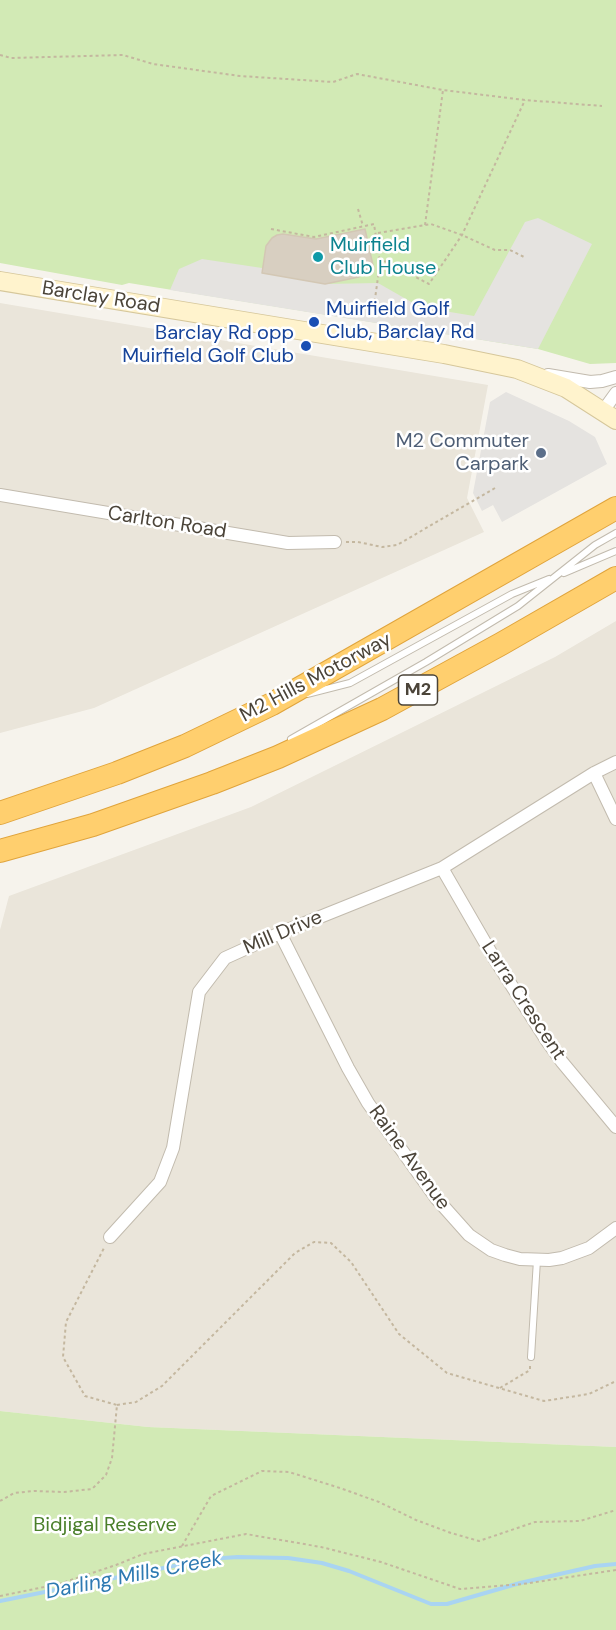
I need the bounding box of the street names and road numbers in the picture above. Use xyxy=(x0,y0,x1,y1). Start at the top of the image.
street label: Barclay Road xyxy=(40,277,162,319)
street label: Carlton Road xyxy=(106,502,228,544)
street label: M2 Hills Motorway xyxy=(236,628,396,728)
road number: M2 xyxy=(398,675,438,705)
street label: Mill Drive xyxy=(240,906,326,960)
street label: Larra Crescent xyxy=(476,937,570,1065)
street label: Raine Avenue xyxy=(363,1101,455,1215)

